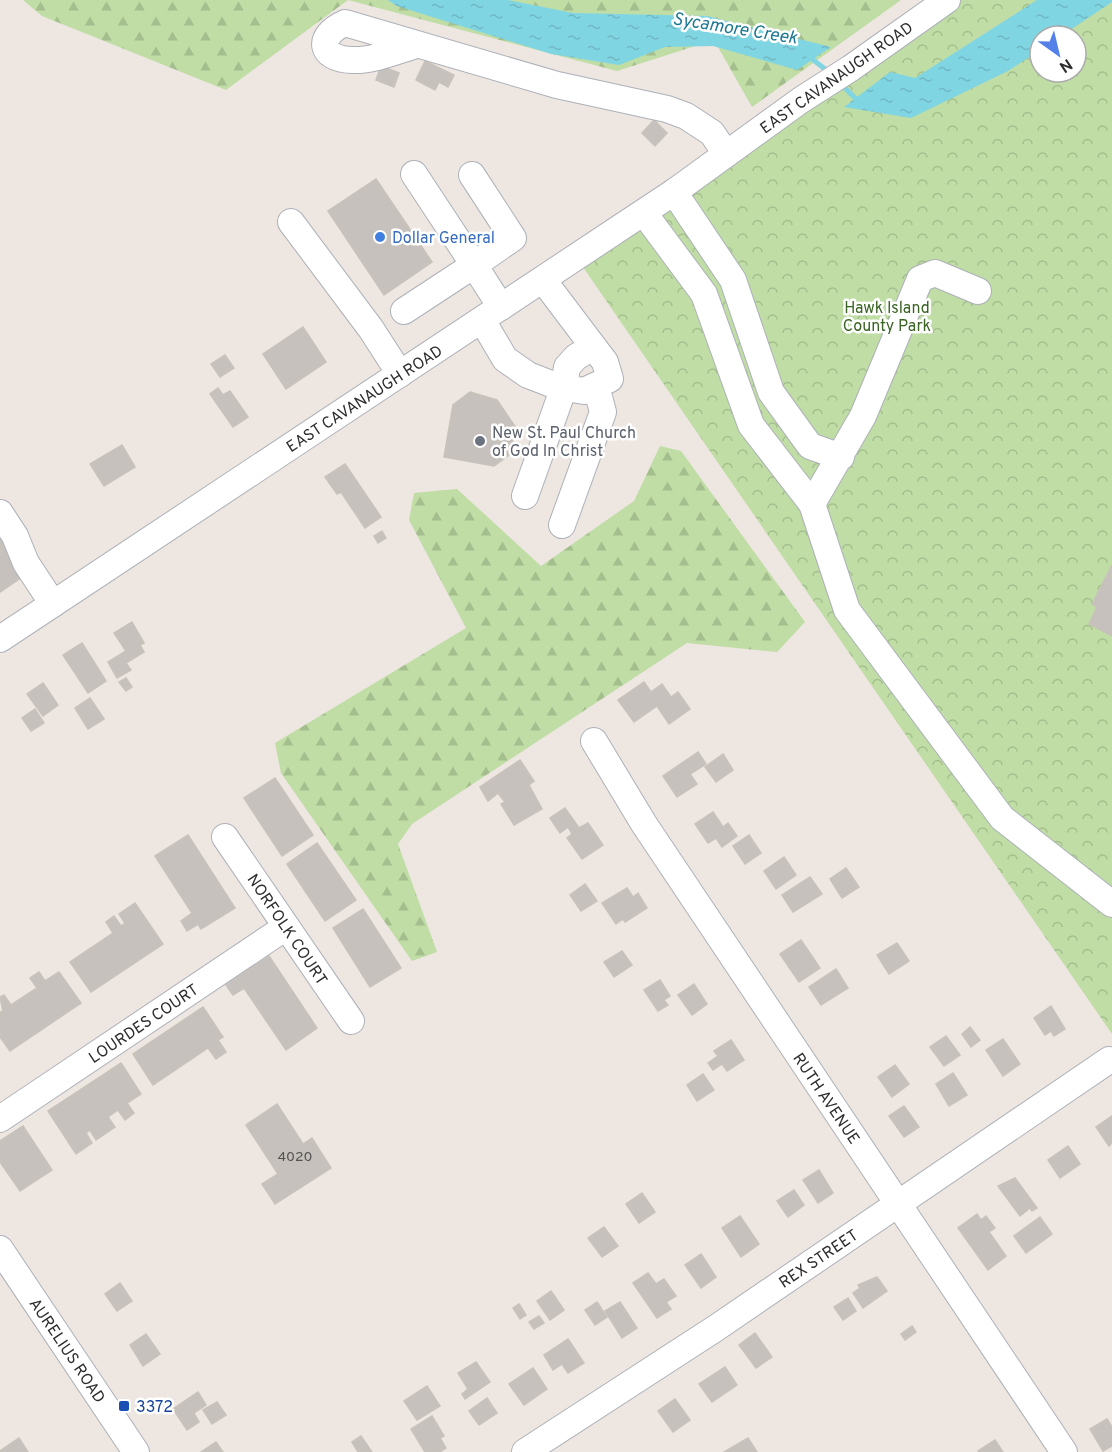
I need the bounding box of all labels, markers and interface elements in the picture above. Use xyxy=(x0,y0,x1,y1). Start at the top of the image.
water label: Sycamore Creek xyxy=(671,8,800,51)
street label: EAST CAVANAUGH ROAD xyxy=(757,18,918,139)
north arrow xyxy=(1028,24,1088,84)
text: N xyxy=(1055,53,1076,76)
place label: Dollar General xyxy=(392,229,495,249)
marker: Dollar General xyxy=(373,230,387,244)
park label: Hawk Island County Park xyxy=(843,299,931,337)
street label: EAST CAVANAUGH ROAD xyxy=(283,342,447,458)
place label: New St. Paul Church of God In Christ xyxy=(492,424,636,462)
marker: New St. Paul Church of God In Christ xyxy=(473,434,487,448)
street label: NORFOLK COURT xyxy=(242,871,331,990)
street label: LOURDES COURT xyxy=(85,980,203,1069)
street label: RUTH AVENUE xyxy=(787,1050,863,1149)
house number: 4020 xyxy=(277,1149,313,1166)
street label: REX STREET xyxy=(776,1226,863,1293)
street label: AURELIUS ROAD xyxy=(24,1295,109,1407)
place label: 3372 xyxy=(136,1398,173,1418)
marker: 3372 xyxy=(117,1399,131,1413)

